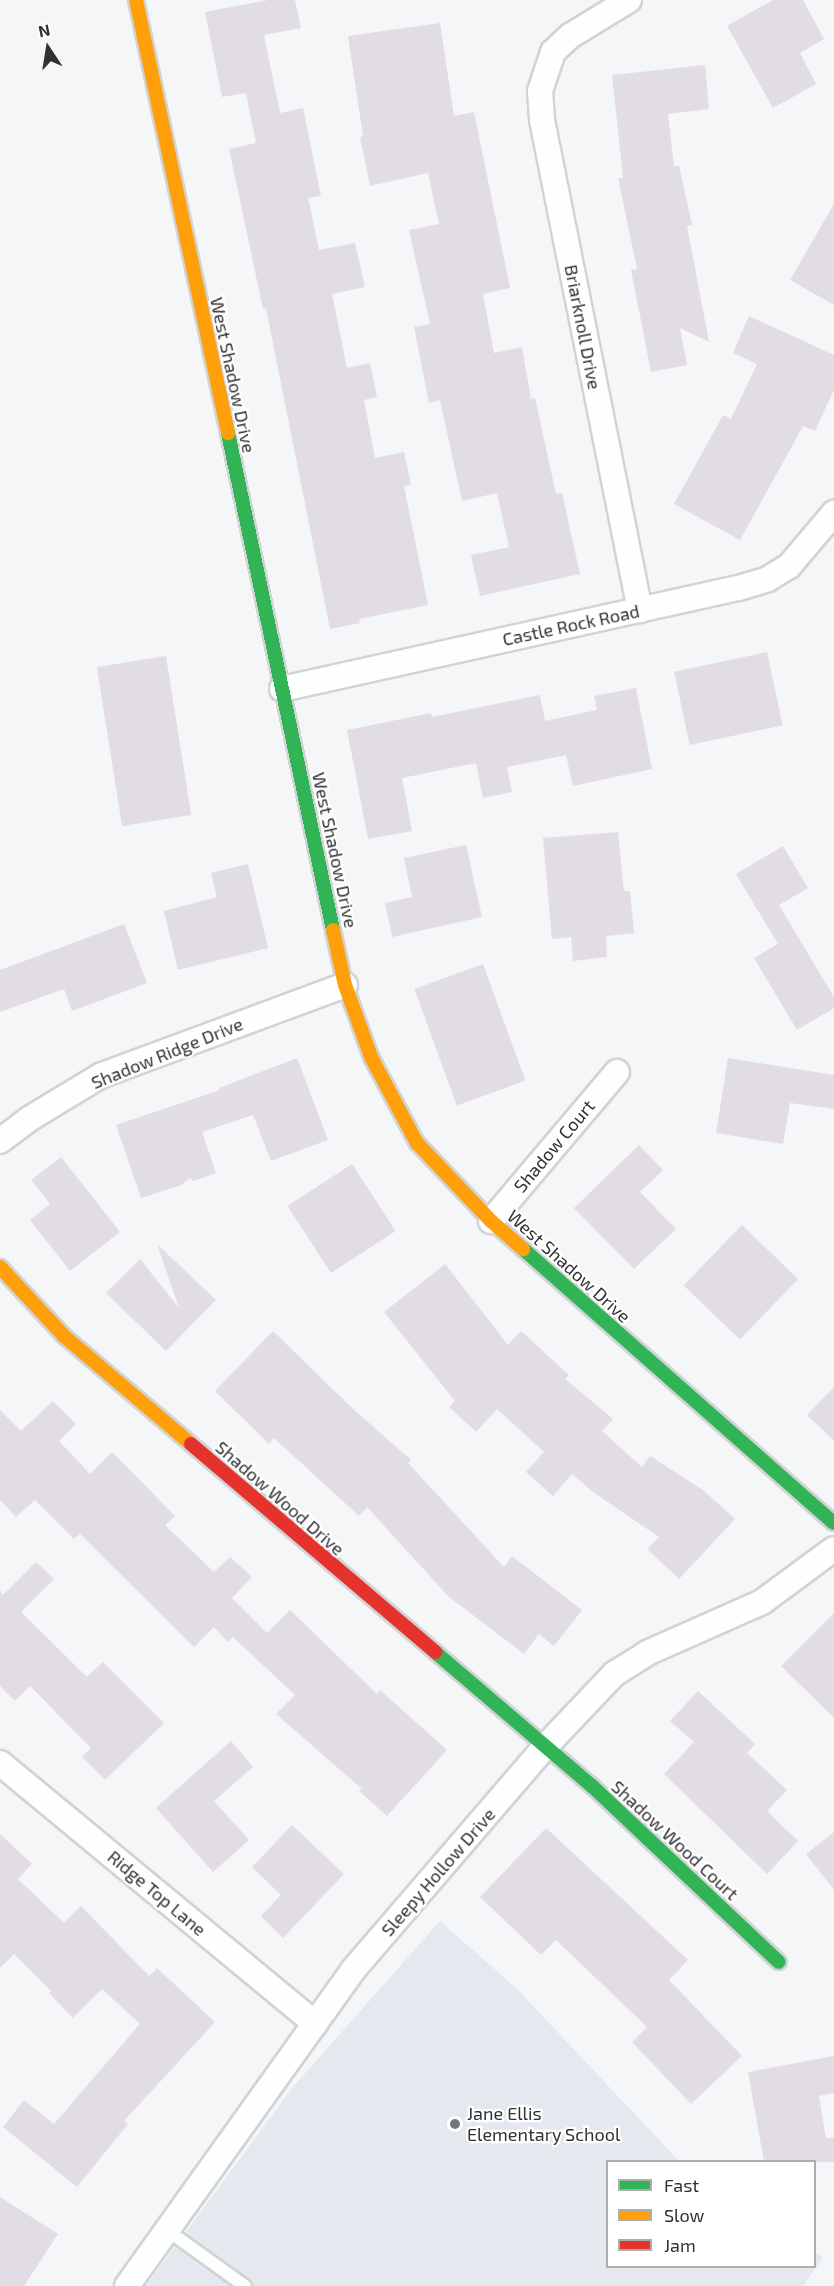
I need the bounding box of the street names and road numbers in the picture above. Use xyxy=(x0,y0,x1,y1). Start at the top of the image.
street label: Briarknoll Drive xyxy=(560,262,606,392)
street label: West Shadow Drive xyxy=(206,295,260,455)
street label: Castle Rock Road xyxy=(500,600,642,650)
street label: West Shadow Drive xyxy=(308,770,362,930)
street label: Shadow Ridge Drive xyxy=(88,1013,246,1093)
street label: Shadow Court xyxy=(509,1095,599,1197)
street label: West Shadow Drive xyxy=(503,1205,635,1327)
street label: Shadow Wood Drive xyxy=(211,1436,349,1560)
street label: Shadow Wood Court xyxy=(607,1775,743,1905)
street label: Sleepy Hollow Drive xyxy=(376,1803,500,1941)
street label: Ridge Top Lane xyxy=(103,1846,211,1940)

